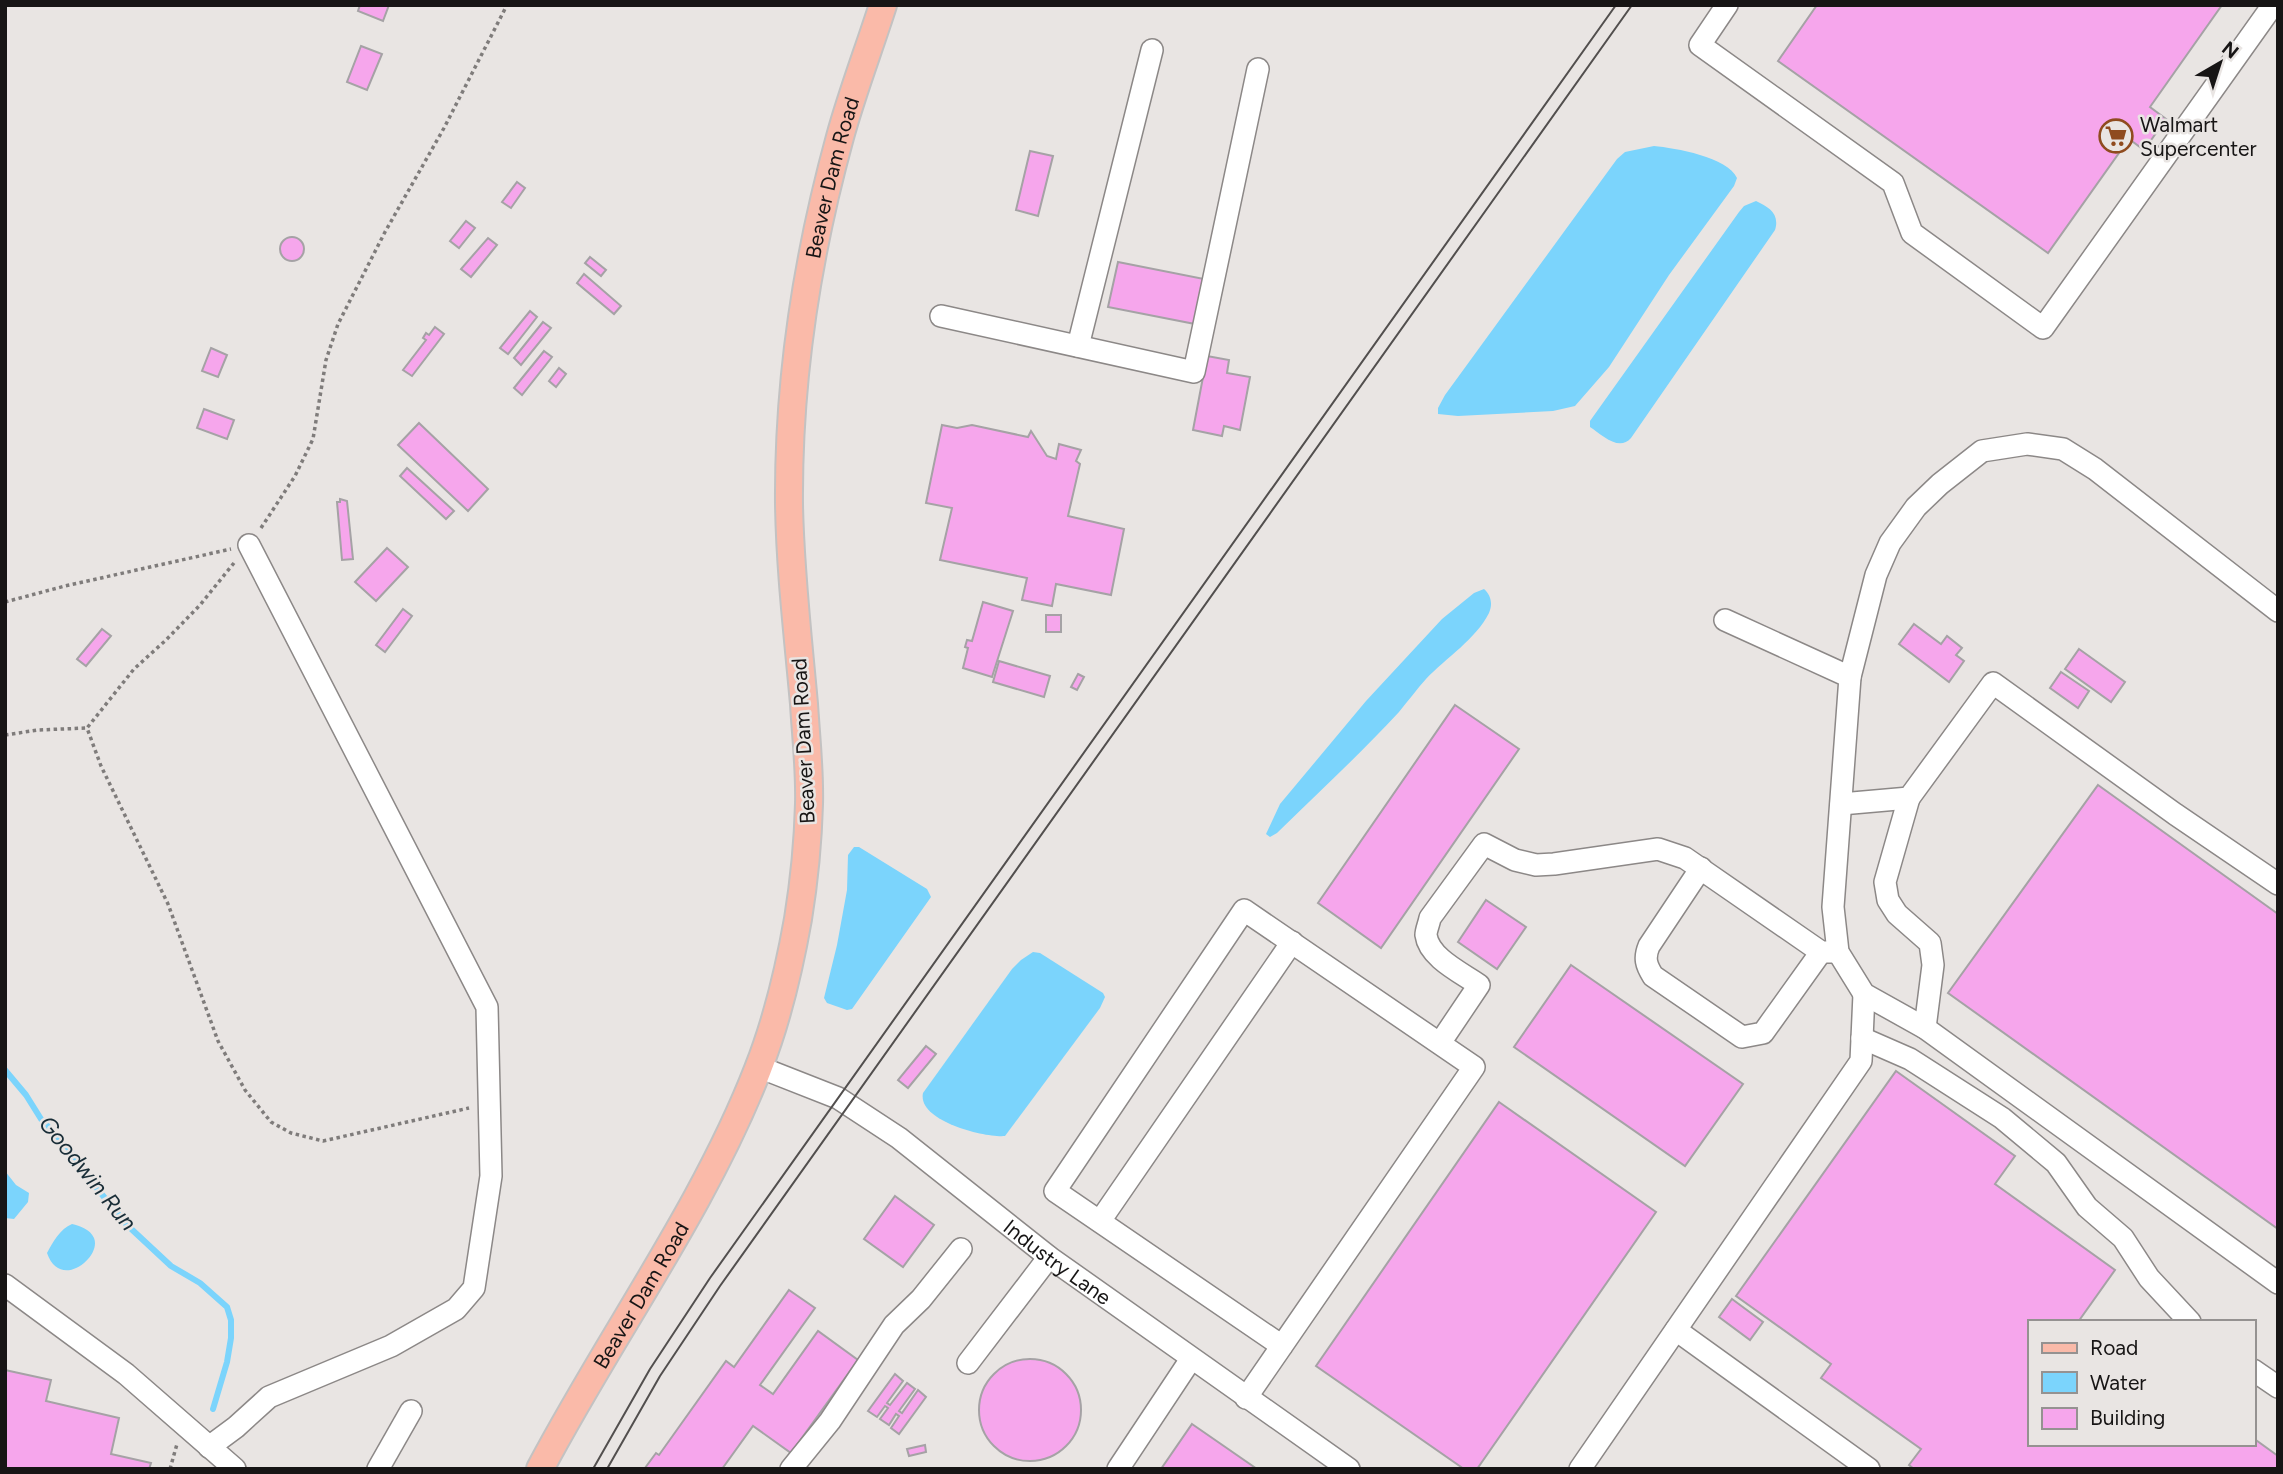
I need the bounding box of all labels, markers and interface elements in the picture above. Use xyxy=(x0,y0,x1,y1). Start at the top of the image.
north arrow xyxy=(2185,28,2255,98)
text: N xyxy=(2217,37,2243,64)
street label: Beaver Dam Road xyxy=(800,94,864,261)
place label: Walmart Supercenter xyxy=(2140,112,2257,161)
supermarket icon: Walmart Supercenter xyxy=(2097,117,2135,155)
street label: Beaver Dam Road xyxy=(786,658,820,824)
water label: Goodwin Run xyxy=(33,1110,143,1236)
street label: Industry Lane xyxy=(999,1214,1116,1310)
street label: Beaver Dam Road xyxy=(587,1217,694,1373)
legend xyxy=(2028,1320,2255,1446)
text: Road xyxy=(2090,1335,2138,1360)
text: Water xyxy=(2090,1370,2146,1395)
text: Building xyxy=(2090,1405,2165,1430)

